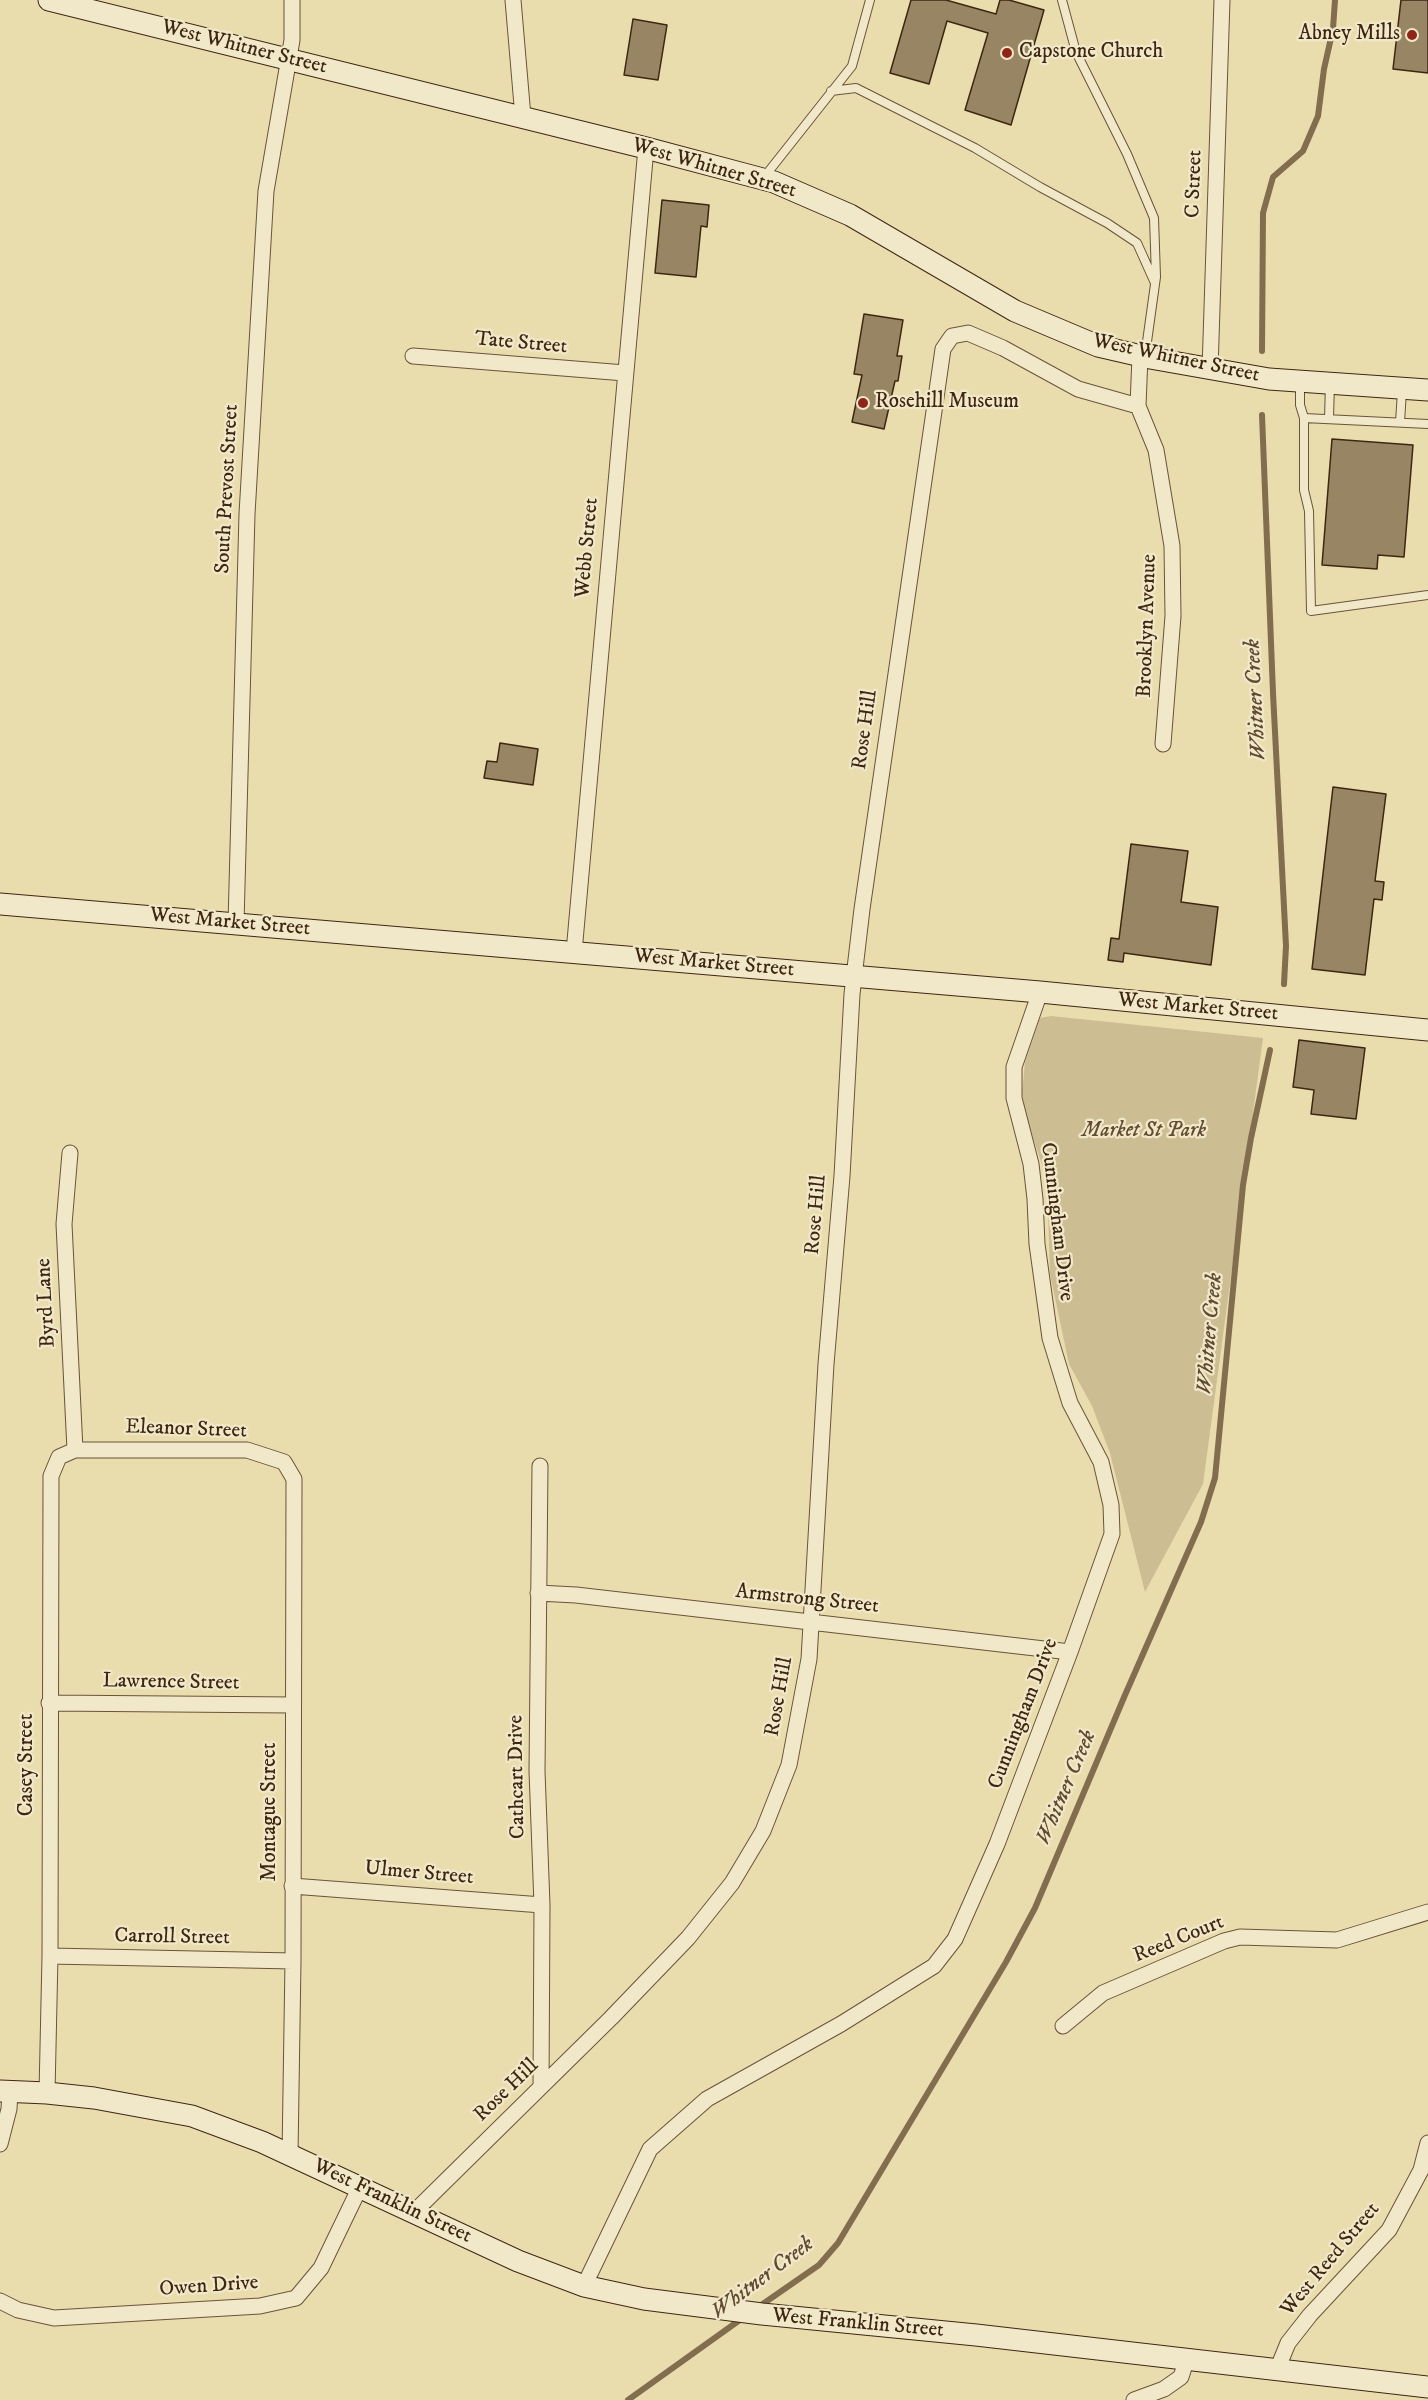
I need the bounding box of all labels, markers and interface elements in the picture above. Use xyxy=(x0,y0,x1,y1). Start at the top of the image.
street label: West Whitner Street xyxy=(159,15,329,81)
place label: Abney Mills xyxy=(1299,22,1400,48)
marker: Abney Mills xyxy=(1405,28,1419,42)
place label: Capstone Church xyxy=(1019,40,1163,66)
marker: Capstone Church xyxy=(1000,46,1014,60)
street label: West Whitner Street xyxy=(629,134,799,204)
street label: C Street xyxy=(1181,150,1209,218)
street label: Tate Street xyxy=(474,327,568,361)
street label: West Whitner Street xyxy=(1090,329,1262,389)
place label: Rosehill Museum xyxy=(875,390,1019,416)
marker: Rosehill Museum xyxy=(856,396,870,410)
street label: South Prevost Street xyxy=(211,404,245,574)
street label: Webb Street xyxy=(571,497,605,599)
street label: Brooklyn Avenue xyxy=(1133,554,1163,698)
water label: Whitner Creek xyxy=(1241,638,1273,762)
street label: Rose Hill xyxy=(848,689,884,771)
street label: West Market Street xyxy=(149,903,311,943)
street label: West Market Street xyxy=(633,944,795,984)
street label: West Market Street xyxy=(1117,988,1279,1028)
park label: Market St Park xyxy=(1082,1119,1206,1145)
street label: Cunningham Drive xyxy=(1034,1141,1078,1303)
street label: Rose Hill xyxy=(801,1174,833,1256)
street label: Byrd Lane xyxy=(32,1258,62,1348)
water label: Whitner Creek xyxy=(1193,1272,1229,1396)
street label: Eleanor Street xyxy=(125,1415,247,1445)
street label: Armstrong Street xyxy=(734,1580,880,1620)
street label: Cunningham Drive xyxy=(984,1635,1064,1793)
street label: Rose Hill xyxy=(761,1655,799,1739)
street label: Lawrence Street xyxy=(102,1669,240,1697)
street label: Casey Street xyxy=(15,1714,41,1816)
street label: Cathcart Drive xyxy=(504,1715,532,1839)
water label: Whitner Creek xyxy=(1031,1727,1103,1849)
street label: Montague Street xyxy=(258,1743,284,1881)
street label: Ulmer Street xyxy=(364,1857,474,1891)
street label: Reed Court xyxy=(1130,1911,1228,1969)
street label: Carroll Street xyxy=(114,1924,230,1952)
street label: Rose Hill xyxy=(469,2054,545,2128)
street label: West Franklin Street xyxy=(309,2154,475,2250)
street label: West Reed Street xyxy=(1276,2198,1386,2322)
water label: Whitner Creek xyxy=(706,2232,820,2326)
street label: Owen Drive xyxy=(159,2271,259,2303)
street label: West Franklin Street xyxy=(771,2304,945,2344)

